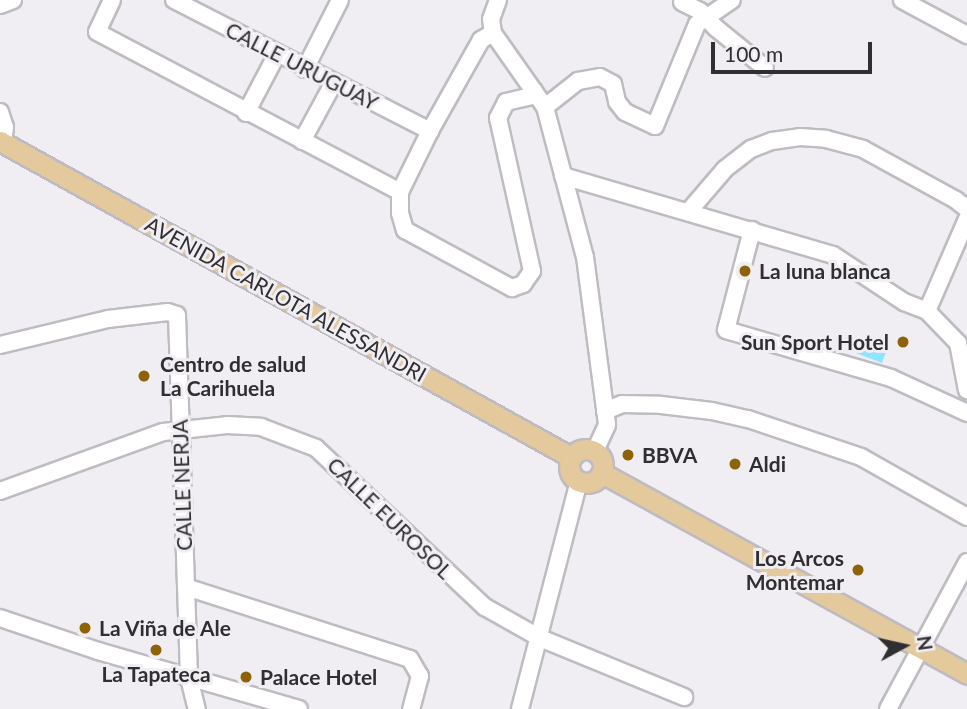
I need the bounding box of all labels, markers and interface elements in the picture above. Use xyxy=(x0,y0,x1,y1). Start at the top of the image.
street label: CALLE URUGUAY xyxy=(222,17,382,115)
scale bar xyxy=(715,28,876,72)
text: 100 m xyxy=(724,41,783,66)
street label: AVENIDA CARLOTA ALESSANDRI xyxy=(140,211,432,387)
place label: La luna blanca xyxy=(759,258,891,284)
marker: La luna blanca xyxy=(737,263,753,279)
place label: Sun Sport Hotel xyxy=(741,329,889,355)
marker: Sun Sport Hotel xyxy=(895,334,911,350)
place label: Centro de salud La Carihuela xyxy=(160,351,306,401)
marker: Centro de salud La Carihuela xyxy=(134,366,154,386)
street label: CALLE NERJA xyxy=(167,419,197,551)
place label: BBVA xyxy=(642,442,697,468)
marker: BBVA xyxy=(620,447,636,463)
place label: Aldi xyxy=(749,451,786,477)
street label: CALLE EUROSOL xyxy=(322,452,458,584)
marker: Aldi xyxy=(727,456,743,472)
place label: Los Arcos Montemar xyxy=(746,545,844,595)
marker: Los Arcos Montemar xyxy=(850,562,866,578)
north arrow xyxy=(869,611,939,681)
place label: La Viña de Ale xyxy=(99,615,232,641)
marker: La Viña de Ale xyxy=(77,620,93,636)
text: N xyxy=(913,634,938,652)
marker: La Tapateca xyxy=(148,642,164,658)
place label: La Tapateca xyxy=(101,661,211,687)
place label: Palace Hotel xyxy=(260,664,377,690)
marker: Palace Hotel xyxy=(238,669,254,685)

